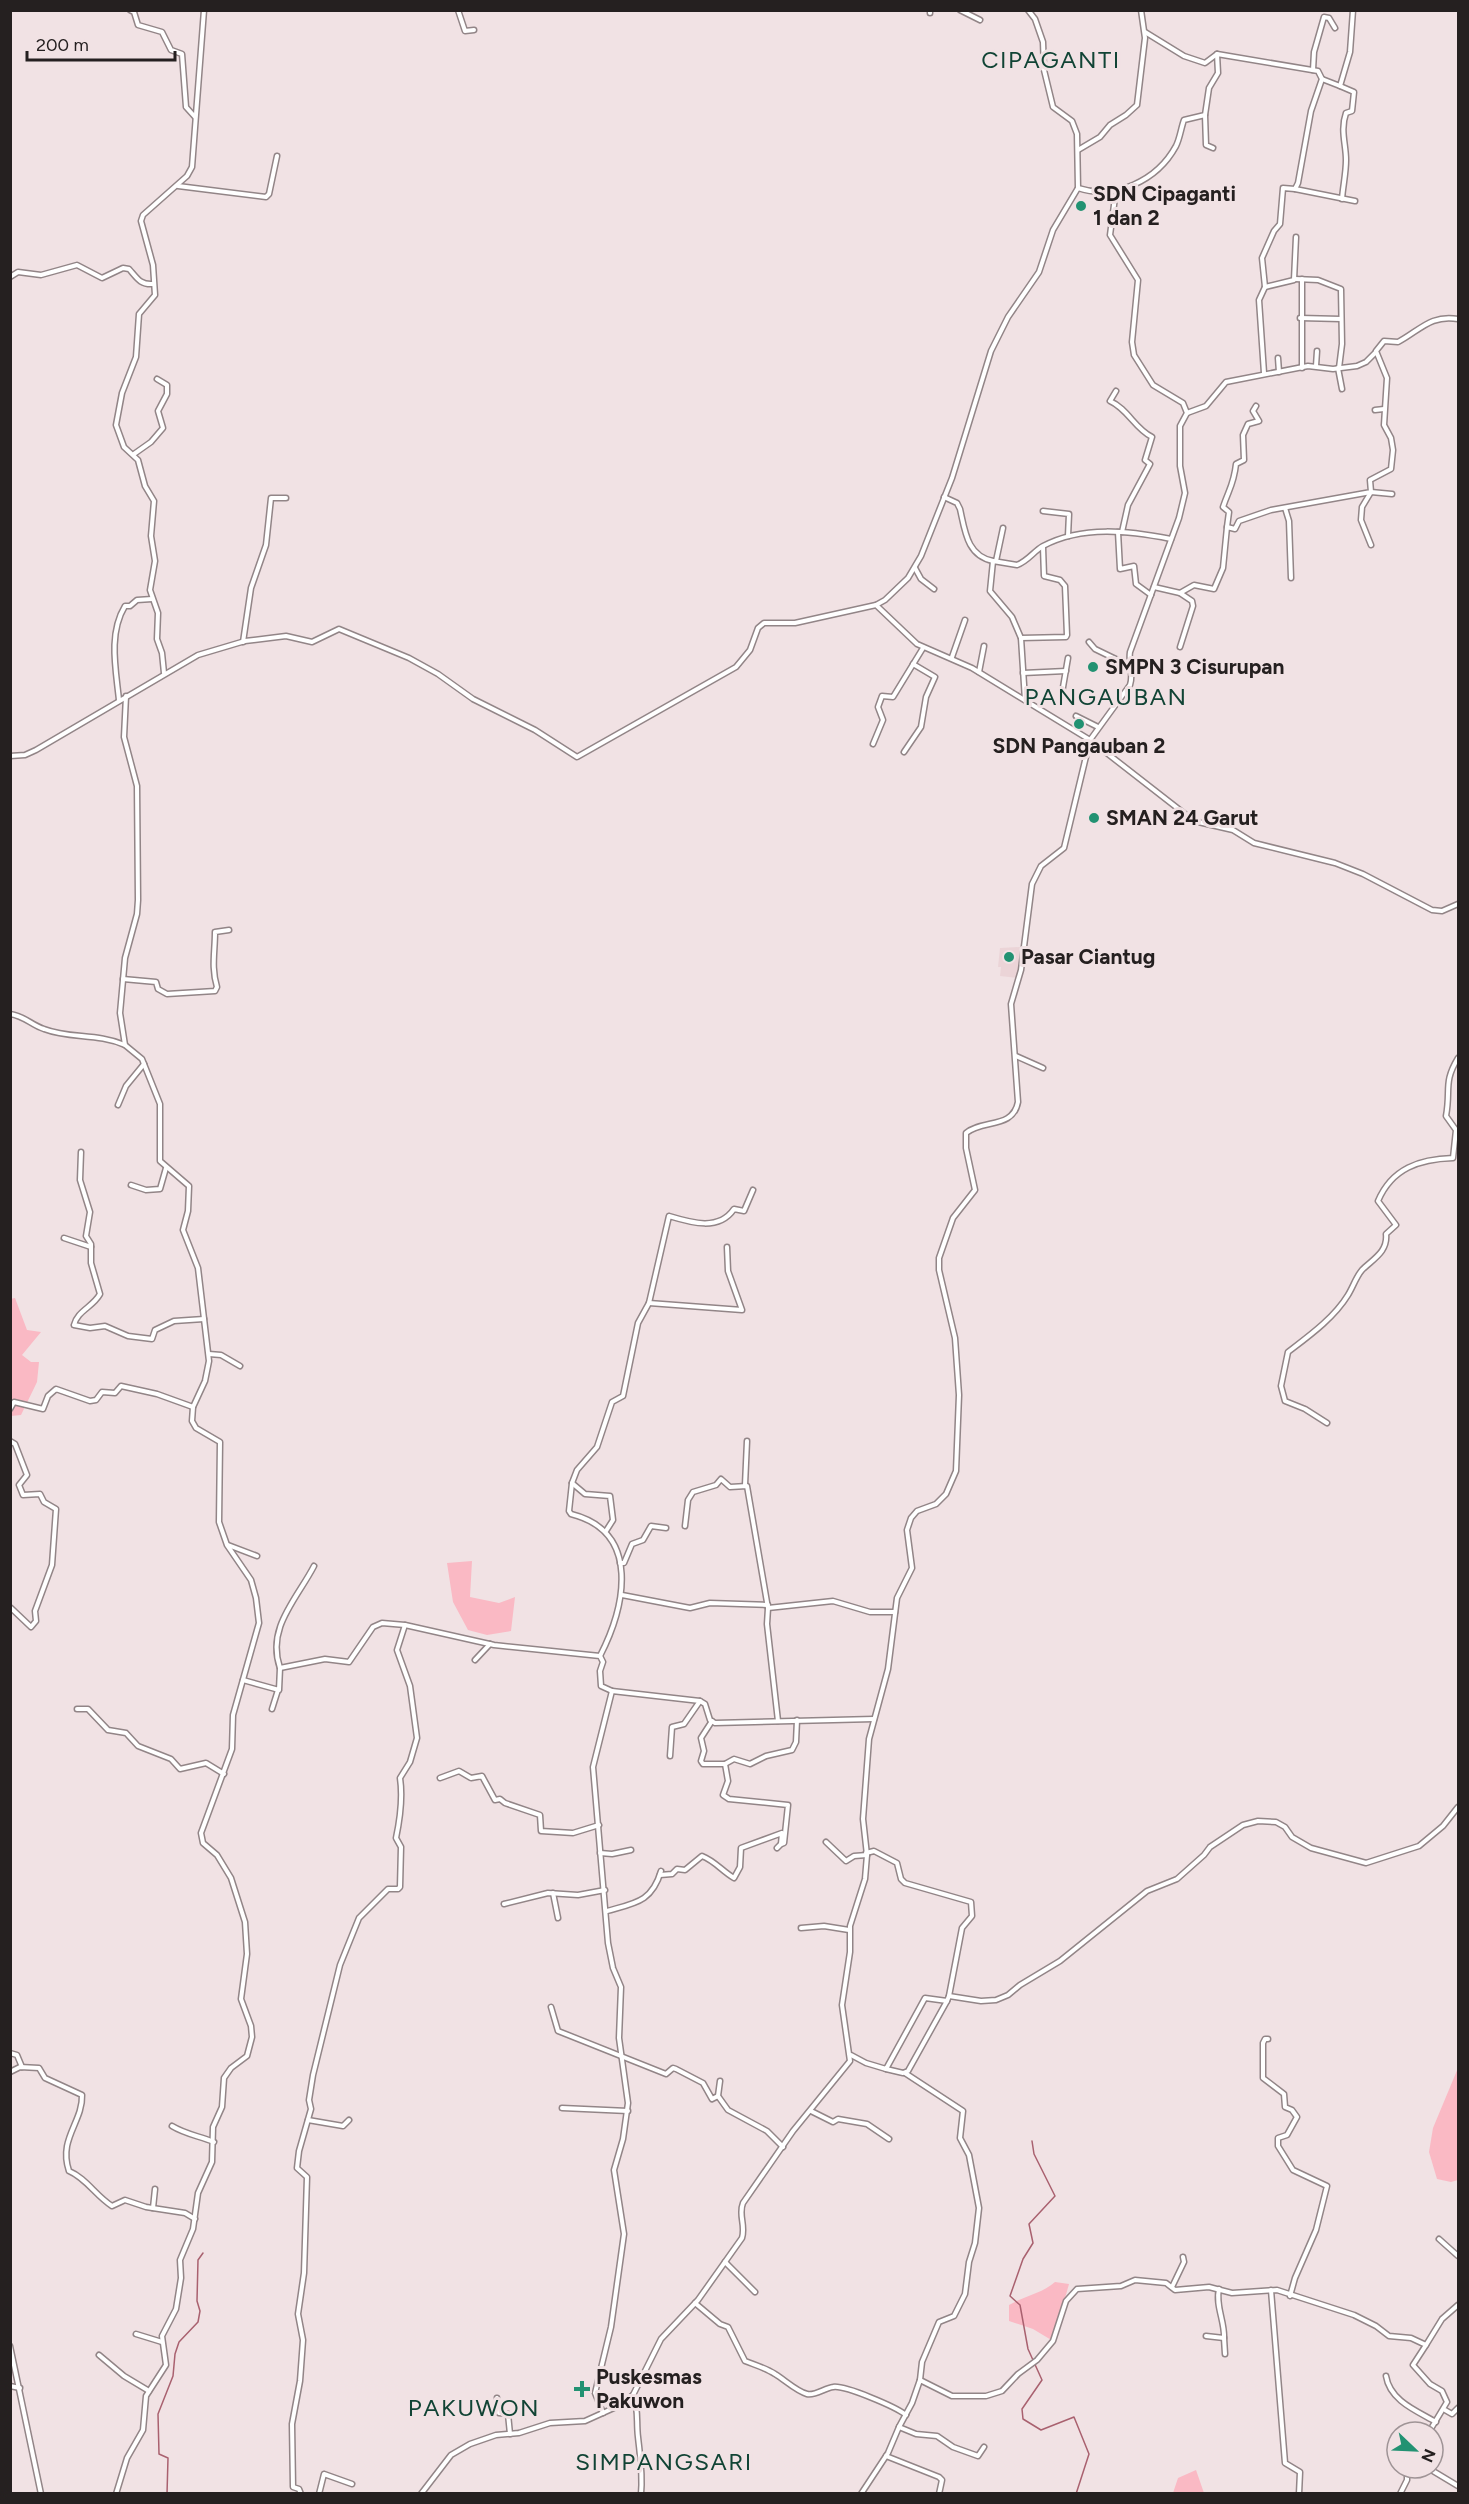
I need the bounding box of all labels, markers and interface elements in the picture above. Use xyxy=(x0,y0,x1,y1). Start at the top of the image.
scale bar xyxy=(27,24,176,62)
text: 200 m xyxy=(36,34,89,56)
district label: CIPAGANTI xyxy=(981,45,1121,74)
place label: SDN Cipaganti 1 dan 2 xyxy=(1093,181,1236,230)
marker: SDN Cipaganti 1 dan 2 xyxy=(1074,199,1088,213)
place label: SMPN 3 Cisurupan xyxy=(1105,654,1284,679)
marker: SMPN 3 Cisurupan xyxy=(1086,660,1100,674)
district label: PANGAUBAN xyxy=(1024,682,1188,711)
marker: SDN Pangauban 2 xyxy=(1072,717,1086,731)
place label: SDN Pangauban 2 xyxy=(993,733,1165,758)
place label: SMAN 24 Garut xyxy=(1106,805,1259,830)
marker: SMAN 24 Garut xyxy=(1087,811,1101,825)
place label: Pasar Ciantug xyxy=(1021,944,1155,969)
marker: Pasar Ciantug xyxy=(1002,950,1016,964)
place label: Puskesmas Pakuwon xyxy=(596,2364,702,2413)
marker: Puskesmas Pakuwon xyxy=(573,2380,591,2398)
district label: PAKUWON xyxy=(408,2393,540,2422)
north arrow xyxy=(1385,2420,1445,2480)
text: N xyxy=(1417,2446,1440,2465)
district label: SIMPANGSARI xyxy=(575,2447,753,2476)

